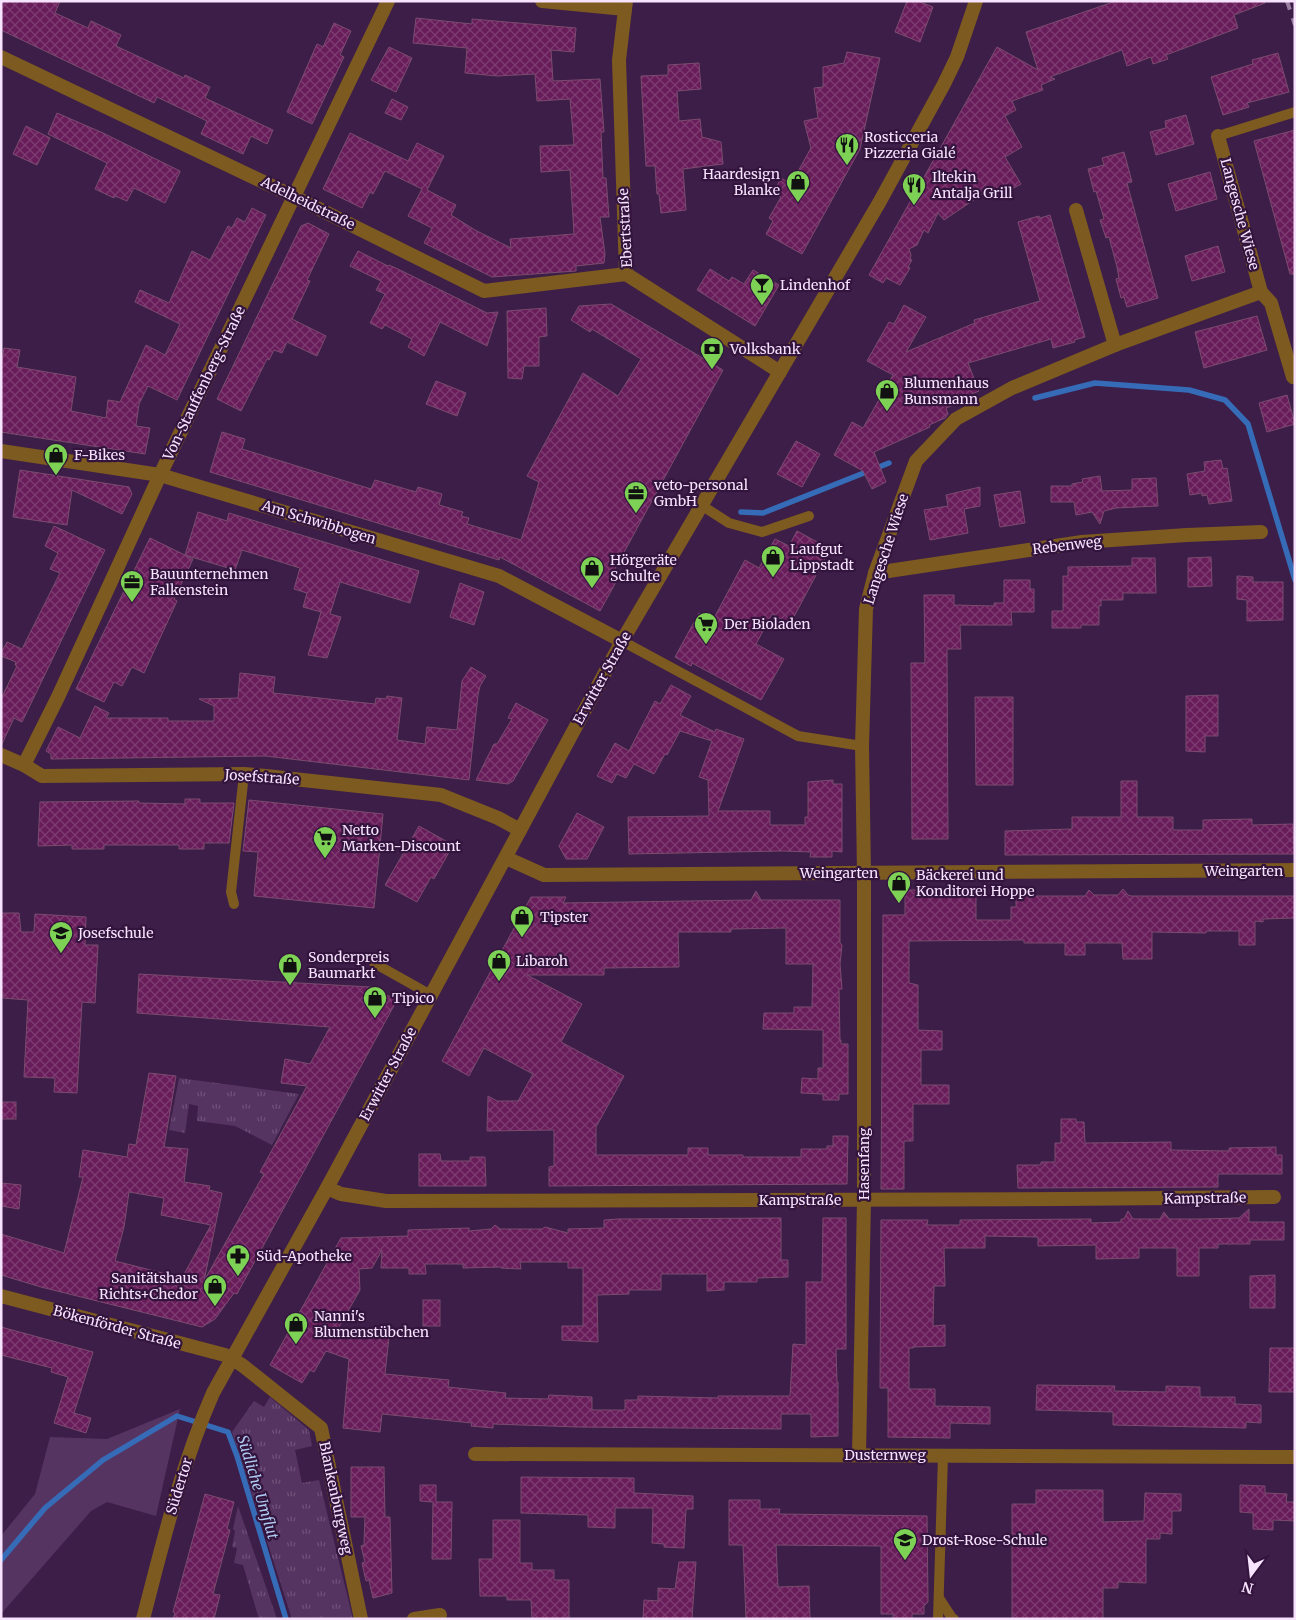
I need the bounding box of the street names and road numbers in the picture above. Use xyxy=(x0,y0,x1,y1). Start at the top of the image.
street label: Langesche Wiese xyxy=(1216,156,1264,272)
street label: Adelheidstraße xyxy=(257,172,358,233)
street label: Ebertstraße xyxy=(614,188,636,268)
street label: Von-Stauffenberg-Straße xyxy=(158,303,249,464)
street label: Langesche Wiese xyxy=(860,491,912,607)
street label: Am Schwibbogen xyxy=(259,496,378,548)
street label: Rebenweg xyxy=(1031,532,1103,558)
street label: Erwitter Straße xyxy=(569,628,635,728)
street label: Josefstraße xyxy=(223,765,300,789)
street label: Weingarten xyxy=(1204,862,1283,880)
street label: Weingarten xyxy=(799,864,878,882)
street label: Erwitter Straße xyxy=(356,1024,420,1124)
street label: Hasenfang xyxy=(855,1127,873,1200)
street label: Kampstraße xyxy=(1164,1188,1246,1208)
street label: Kampstraße xyxy=(759,1191,841,1209)
street label: Bökenförder Straße xyxy=(51,1301,183,1353)
street label: Blankenburgweg xyxy=(315,1440,357,1557)
street label: Dusternweg xyxy=(844,1446,926,1464)
street label: Südertor xyxy=(162,1455,196,1517)

